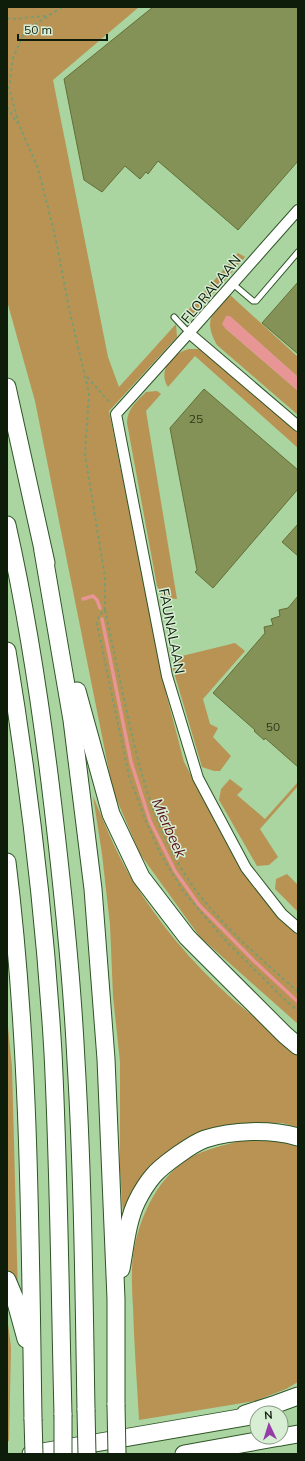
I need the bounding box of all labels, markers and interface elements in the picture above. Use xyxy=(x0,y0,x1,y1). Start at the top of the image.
scale bar xyxy=(18,16,107,42)
text: 50 m xyxy=(24,22,52,37)
street label: FLORALAAN xyxy=(177,251,245,327)
house number: 25 xyxy=(189,411,203,426)
street label: FAUNALAAN xyxy=(155,587,189,675)
house number: 50 xyxy=(266,719,280,734)
water label: Mierbeek xyxy=(148,795,191,862)
north arrow xyxy=(249,1405,289,1445)
text: N xyxy=(264,1408,273,1422)

